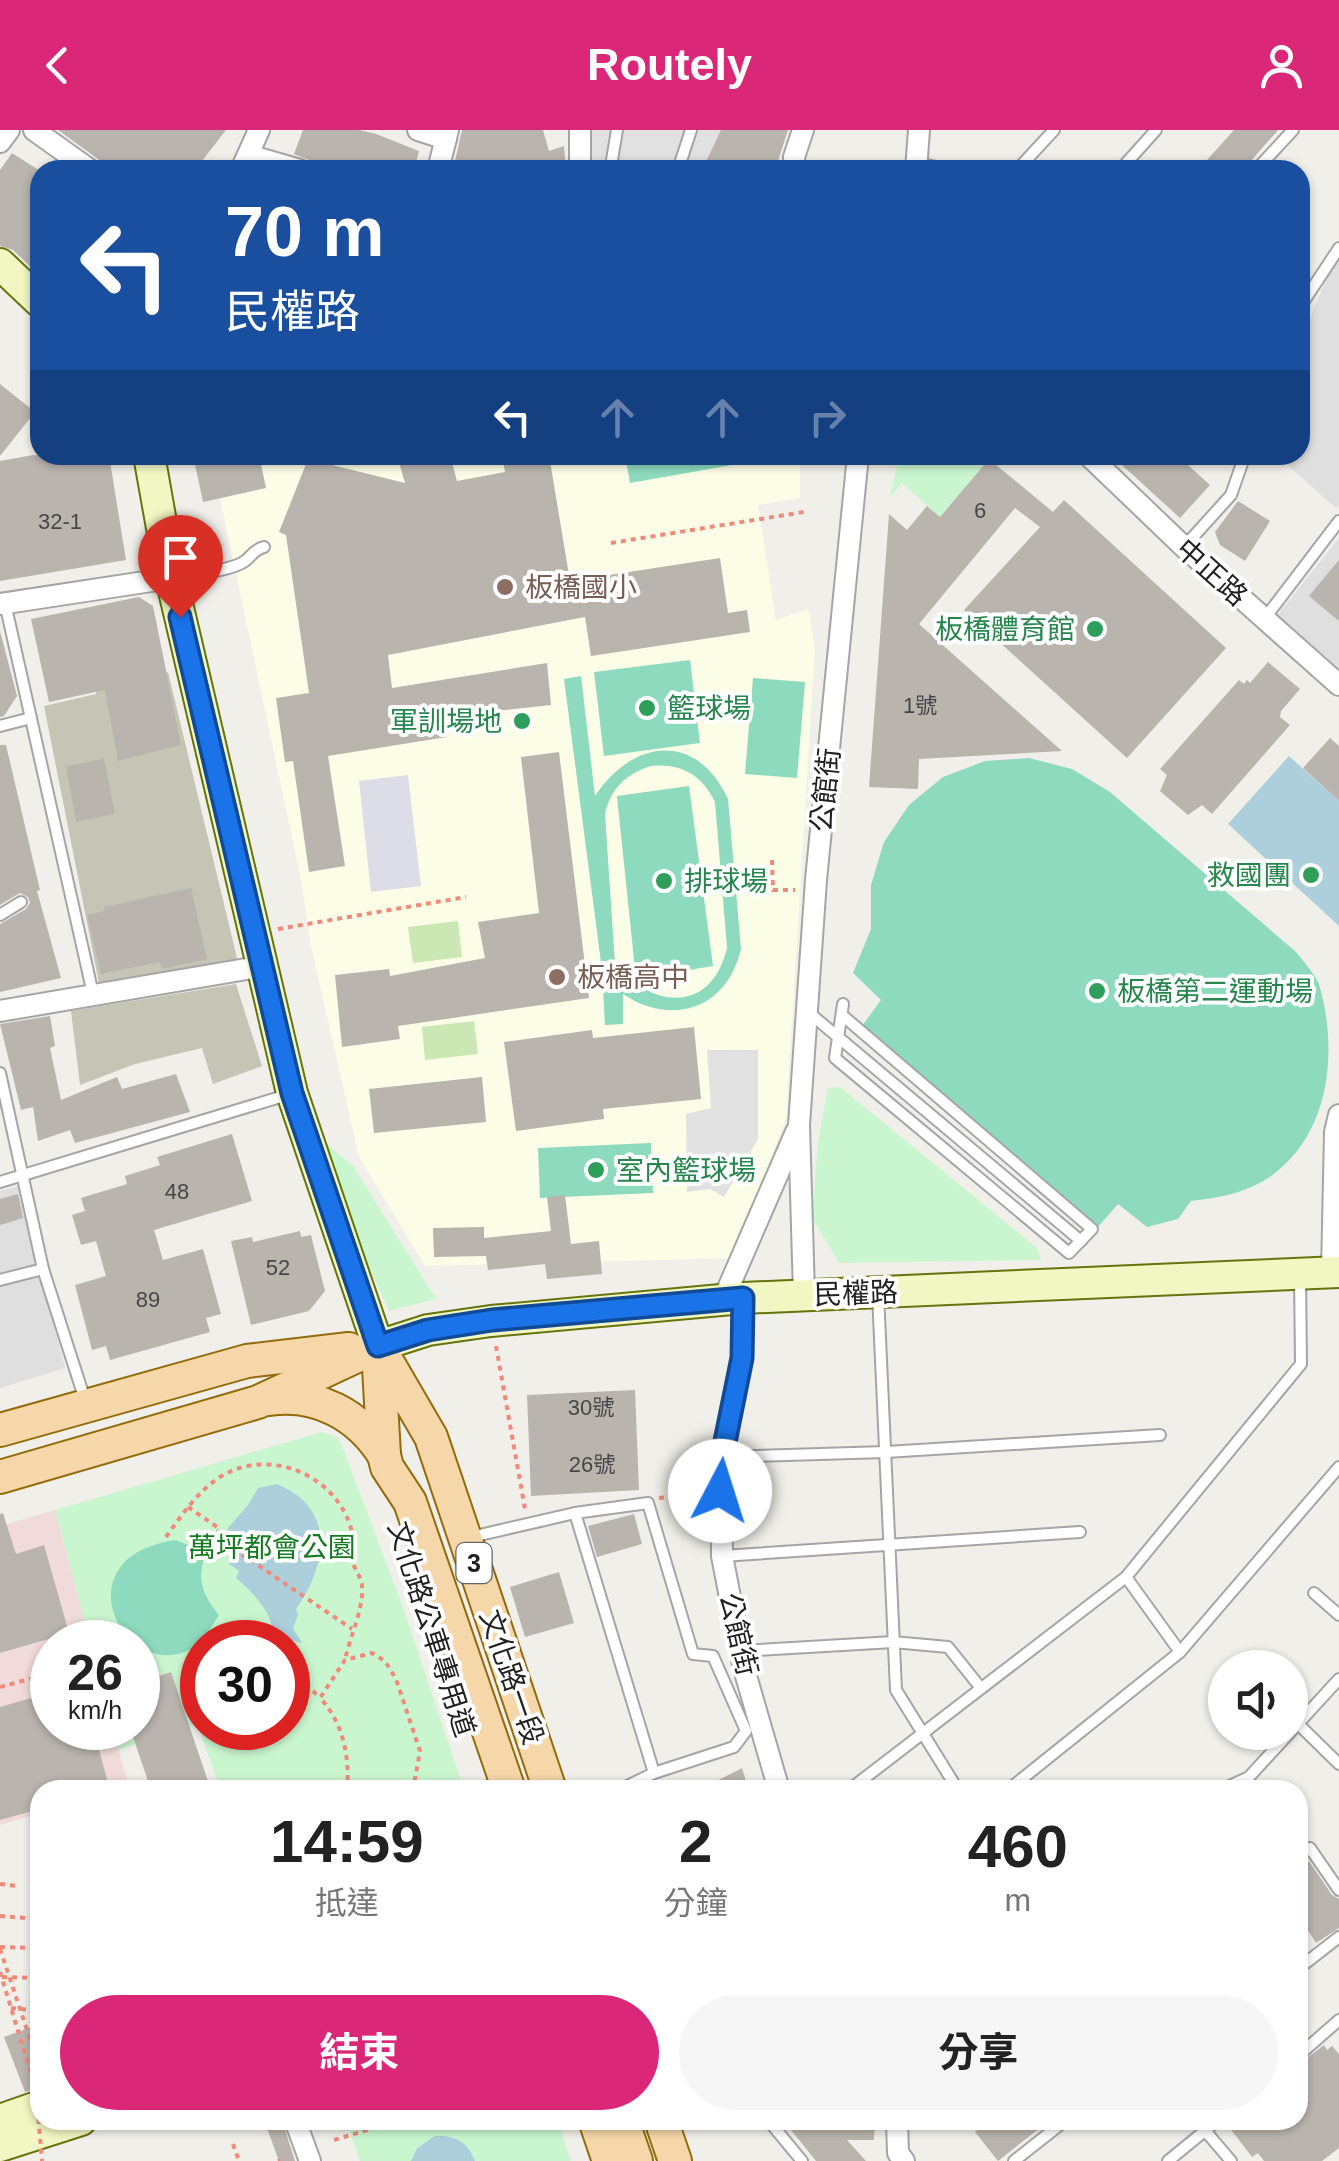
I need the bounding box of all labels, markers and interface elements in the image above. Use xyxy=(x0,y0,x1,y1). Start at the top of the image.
icon: back xyxy=(30,38,85,93)
icon: person xyxy=(1254,38,1309,93)
text: Routely xyxy=(587,39,752,90)
text: 70 m xyxy=(225,193,385,271)
icon: left xyxy=(60,200,190,330)
text: 民權路 xyxy=(225,286,360,337)
icon: left xyxy=(485,390,540,445)
icon: ahead xyxy=(590,390,645,445)
icon: ahead xyxy=(695,390,750,445)
icon: right xyxy=(800,390,855,445)
house number: 6 xyxy=(974,498,986,523)
house number: 32-1 xyxy=(38,509,82,534)
pin xyxy=(138,515,223,618)
icon: arrive xyxy=(153,530,208,585)
street label: 中正路 xyxy=(1170,533,1253,612)
place label: 板橋國小 xyxy=(525,572,637,603)
marker: 板橋國小 xyxy=(494,576,516,598)
place label: 板橋體育館 xyxy=(935,614,1075,645)
marker: 板橋體育館 xyxy=(1084,618,1106,640)
place label: 籃球場 xyxy=(667,693,751,724)
house number: 1號 xyxy=(903,693,937,718)
marker: 籃球場 xyxy=(636,697,658,719)
place label: 軍訓場地 xyxy=(390,706,502,737)
marker: 軍訓場地 xyxy=(511,710,533,732)
street label: 公館街 xyxy=(806,747,845,833)
place label: 救國團 xyxy=(1207,860,1291,891)
marker: 救國團 xyxy=(1300,864,1322,886)
place label: 排球場 xyxy=(684,866,768,897)
marker: 排球場 xyxy=(653,870,675,892)
place label: 板橋高中 xyxy=(577,962,689,993)
marker: 板橋高中 xyxy=(546,966,568,988)
place label: 板橋第二運動場 xyxy=(1117,976,1313,1007)
marker: 板橋第二運動場 xyxy=(1086,980,1108,1002)
place label: 室內籃球場 xyxy=(616,1155,756,1186)
marker: 室內籃球場 xyxy=(585,1159,607,1181)
house number: 48 xyxy=(165,1179,189,1204)
house number: 52 xyxy=(266,1255,290,1280)
street label: 民權路 xyxy=(813,1277,899,1310)
house number: 89 xyxy=(136,1287,160,1312)
house number: 30號 xyxy=(568,1395,614,1420)
position arrow xyxy=(668,1439,772,1543)
house number: 26號 xyxy=(569,1452,615,1477)
street label: 文化路公車專用道 xyxy=(382,1518,481,1740)
park label: 萬坪都會公園 xyxy=(188,1532,356,1563)
road number: 3 xyxy=(456,1543,492,1583)
street label: 公館街 xyxy=(714,1590,763,1679)
street label: 文化路一段 xyxy=(474,1606,549,1748)
speed limit sign: 30 xyxy=(180,1620,310,1750)
text: 26 xyxy=(67,1645,123,1701)
map controls xyxy=(1208,1650,1308,1750)
button: sound xyxy=(1208,1650,1308,1750)
text: km/h xyxy=(68,1696,122,1724)
text: 14:59 xyxy=(270,1808,424,1875)
text: 2 xyxy=(679,1808,712,1875)
text: 460 xyxy=(968,1813,1068,1880)
text: m xyxy=(1004,1882,1031,1918)
text: 抵達 xyxy=(315,1885,379,1921)
text: 分鐘 xyxy=(664,1885,728,1921)
button: 結束 xyxy=(60,1995,659,2110)
button: 分享 xyxy=(679,1995,1278,2110)

